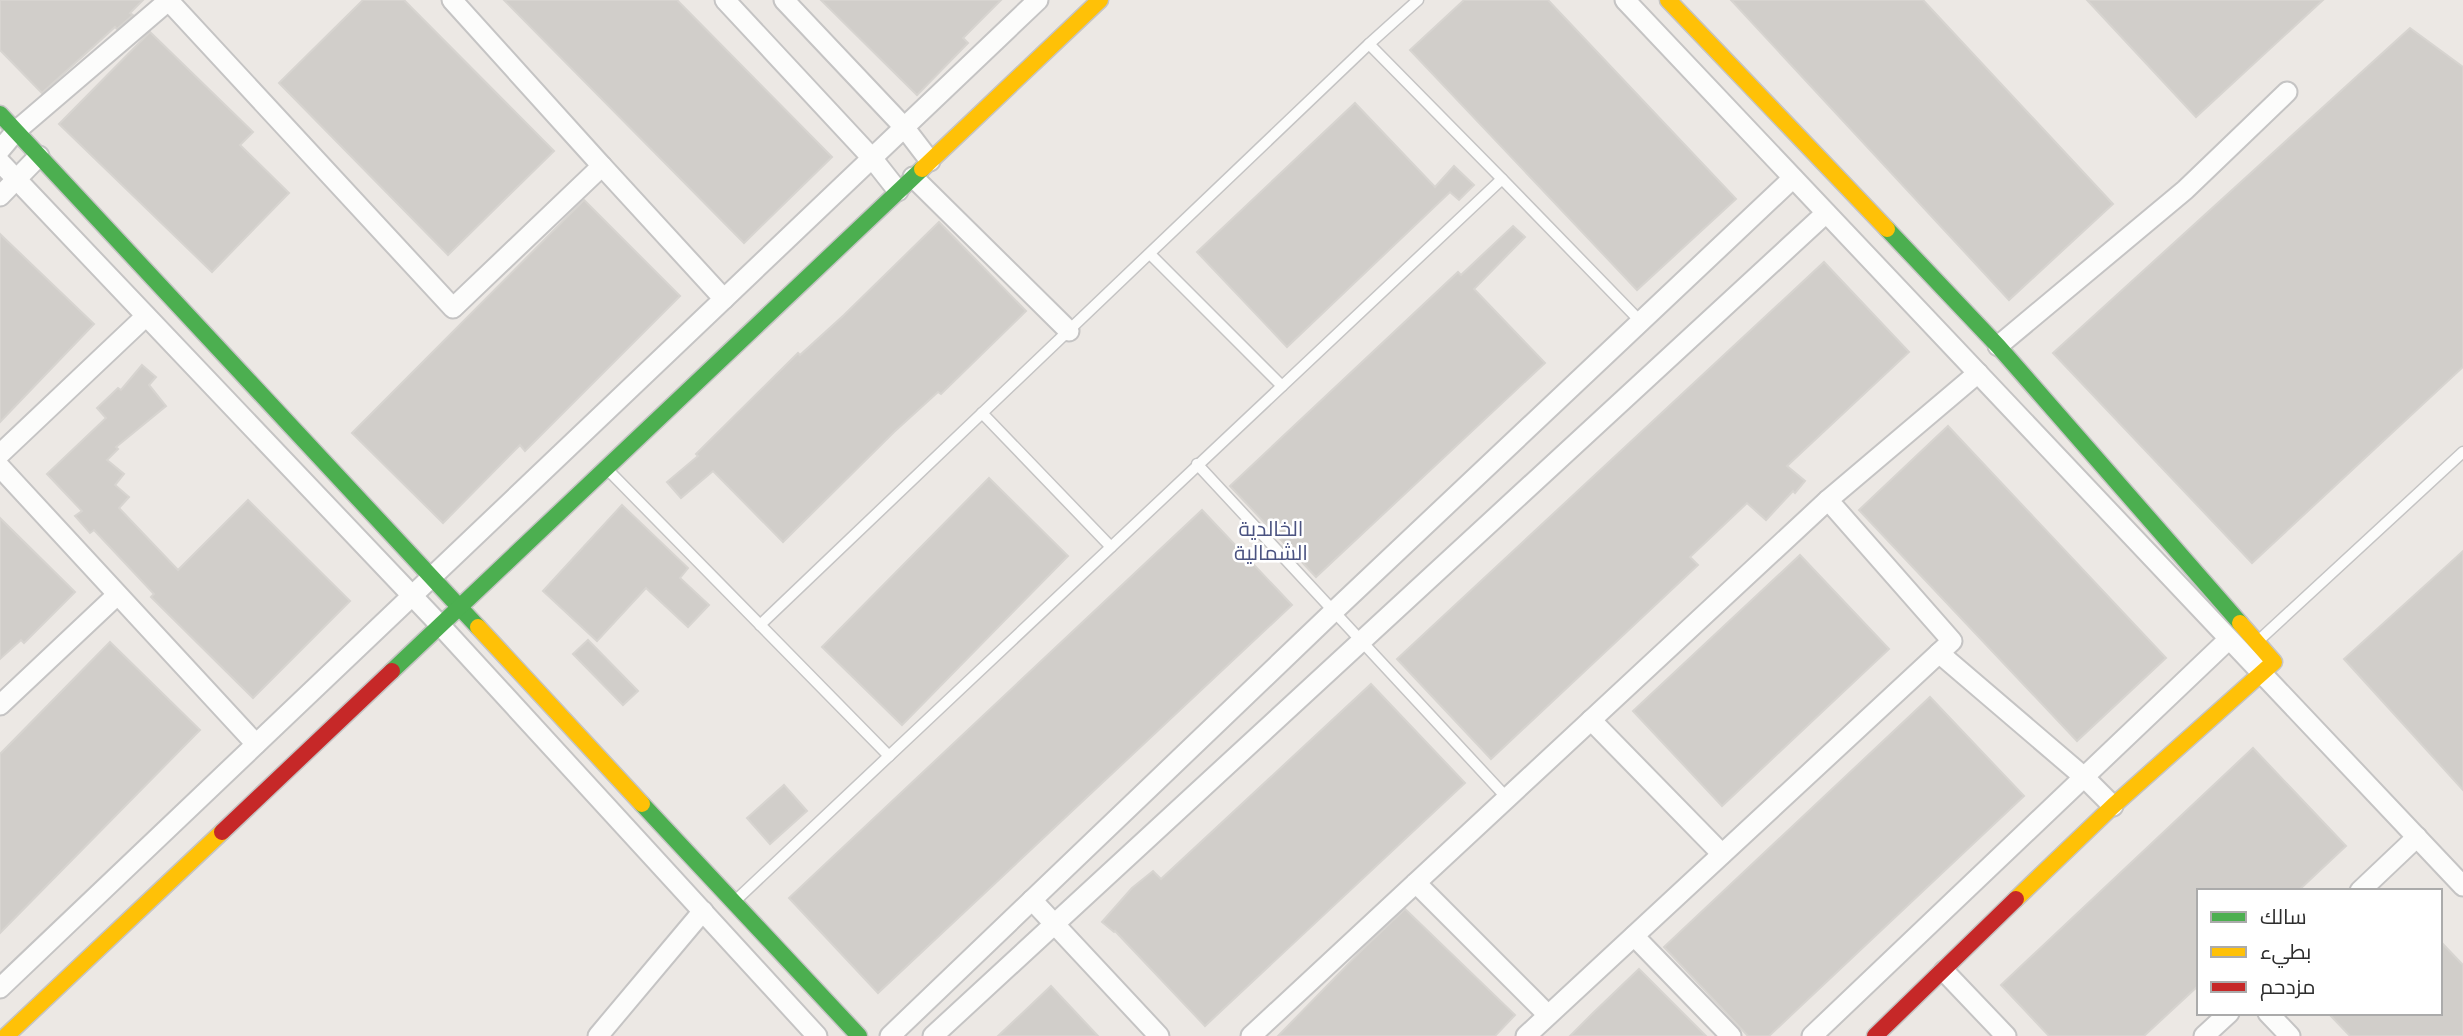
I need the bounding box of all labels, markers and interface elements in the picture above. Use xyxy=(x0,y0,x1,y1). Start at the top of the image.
district label: الخالدية الشمالية xyxy=(1234,516,1308,565)
legend xyxy=(2197,889,2442,1015)
text: سالك xyxy=(2260,904,2307,929)
text: بطيء xyxy=(2260,939,2311,968)
text: مزدحم xyxy=(2260,974,2315,1001)

